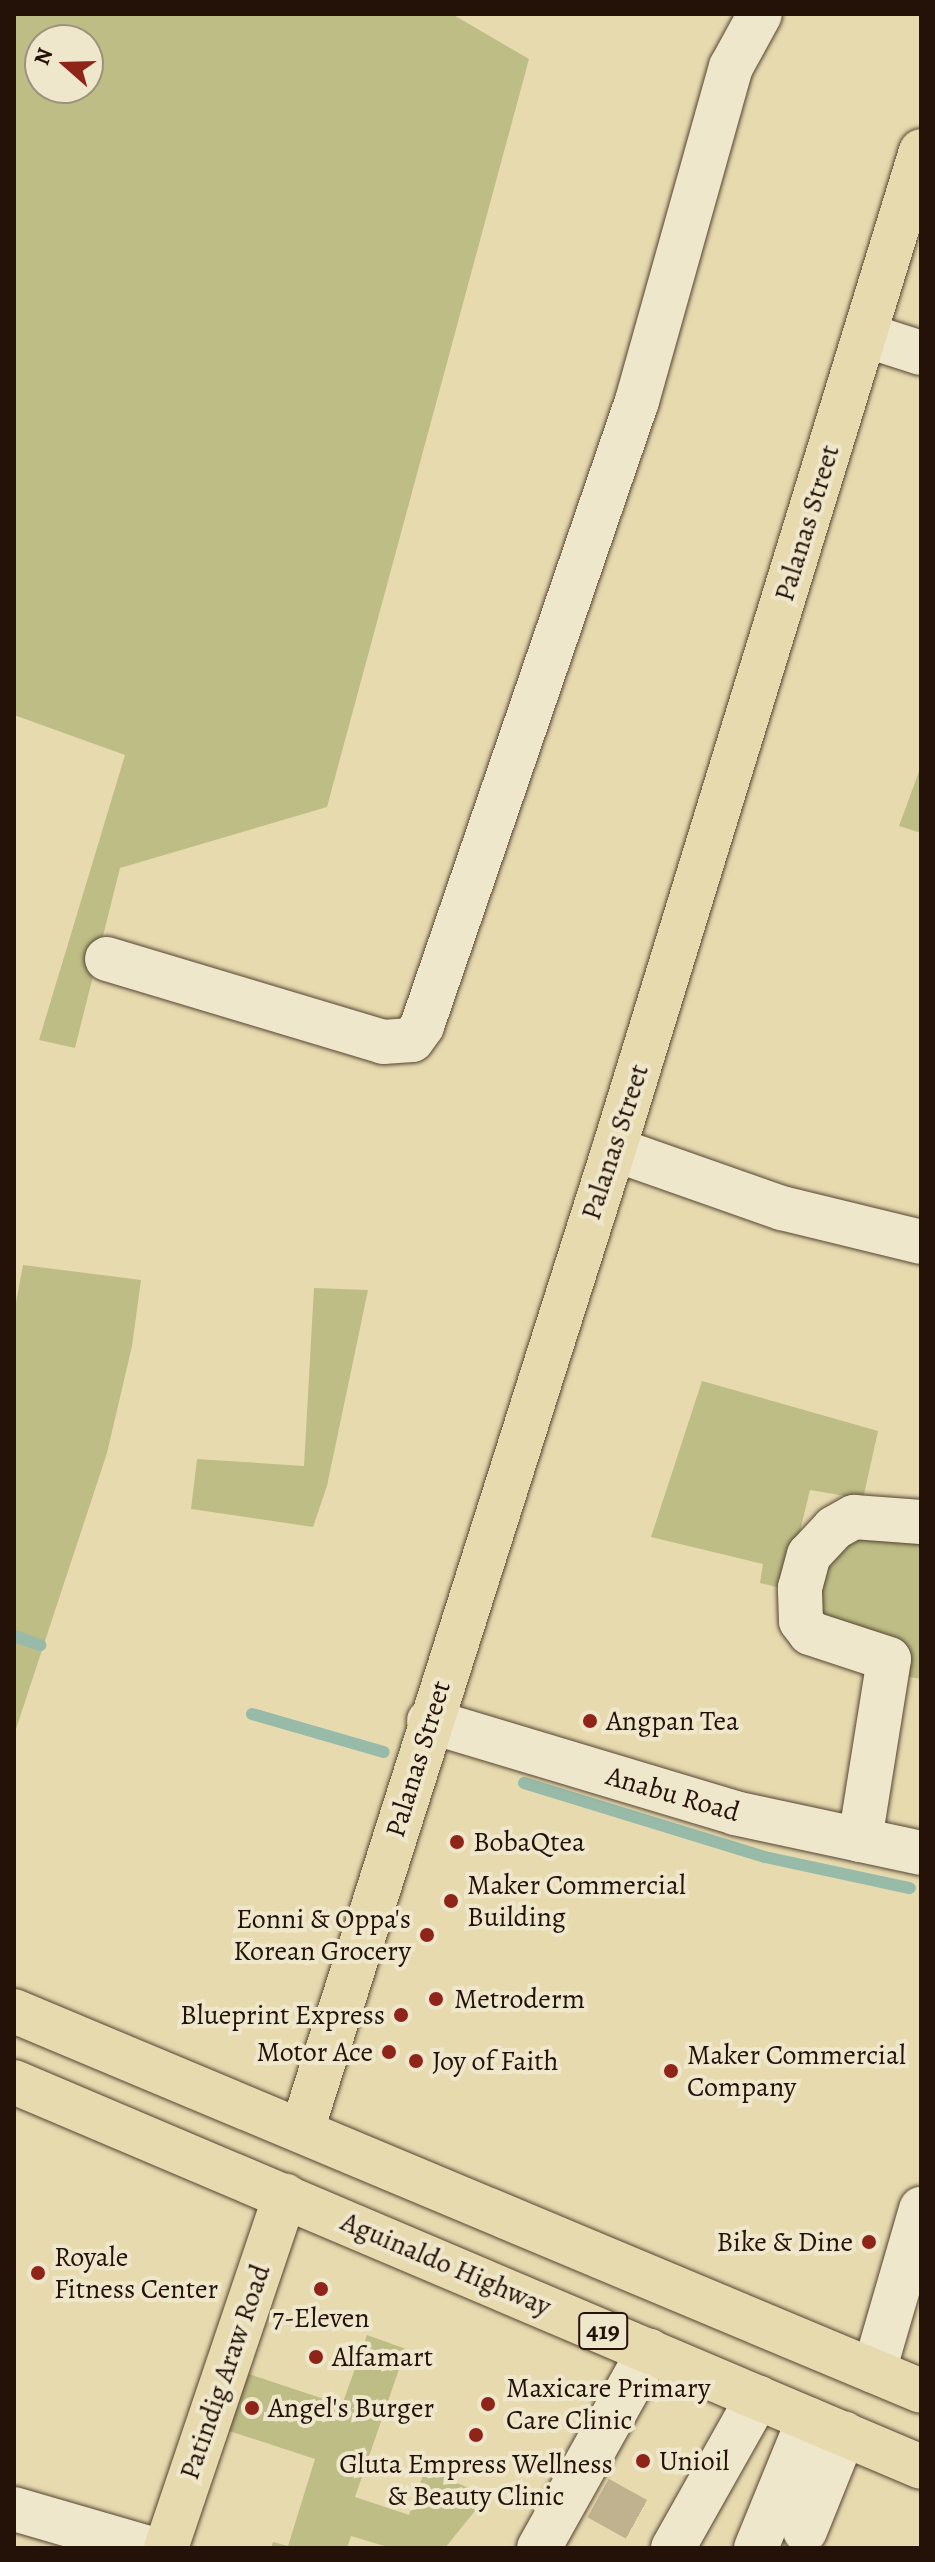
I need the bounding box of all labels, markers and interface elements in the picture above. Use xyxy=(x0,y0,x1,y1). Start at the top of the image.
north arrow xyxy=(24,24,104,104)
text: N xyxy=(26,44,60,69)
street label: Palanas Street xyxy=(767,441,847,605)
street label: Palanas Street xyxy=(574,1060,656,1224)
street label: Palanas Street xyxy=(378,1677,458,1841)
place label: Angpan Tea xyxy=(606,1704,739,1738)
marker: Angpan Tea xyxy=(581,1712,599,1730)
street label: Anabu Road xyxy=(602,1759,744,1829)
place label: BobaQtea xyxy=(473,1825,585,1859)
marker: BobaQtea xyxy=(448,1833,466,1851)
place label: Maker Commercial Building xyxy=(467,1868,686,1934)
marker: Maker Commercial Building xyxy=(442,1892,460,1910)
place label: Eonni & Oppa's Korean Grocery xyxy=(233,1902,411,1968)
marker: Eonni & Oppa's Korean Grocery xyxy=(418,1926,436,1944)
place label: Metroderm xyxy=(454,1982,585,2016)
marker: Metroderm xyxy=(425,1988,447,2010)
place label: Blueprint Express xyxy=(180,1998,385,2032)
marker: Blueprint Express xyxy=(392,2006,410,2024)
place label: Motor Ace xyxy=(257,2035,373,2069)
place label: Maker Commercial Company xyxy=(687,2038,906,2104)
marker: Motor Ace xyxy=(380,2043,398,2061)
place label: Joy of Faith xyxy=(432,2044,559,2078)
marker: Joy of Faith xyxy=(407,2052,425,2070)
marker: Maker Commercial Company xyxy=(662,2062,680,2080)
street label: Aguinaldo Highway xyxy=(336,2205,556,2323)
place label: Bike & Dine xyxy=(717,2225,853,2259)
marker: Bike & Dine xyxy=(860,2233,878,2251)
place label: Royale Fitness Center xyxy=(54,2240,218,2306)
street label: Patindig Araw Road xyxy=(172,2260,278,2484)
marker: Royale Fitness Center xyxy=(29,2264,47,2282)
marker: 7-Eleven xyxy=(312,2280,330,2298)
place label: 7-Eleven xyxy=(272,2301,370,2335)
road number: 419 xyxy=(577,2309,629,2353)
place label: Alfamart xyxy=(332,2340,433,2374)
marker: Alfamart xyxy=(307,2348,325,2366)
place label: Maxicare Primary Care Clinic xyxy=(506,2371,711,2437)
place label: Angel's Burger xyxy=(268,2391,434,2425)
marker: Maxicare Primary Care Clinic xyxy=(477,2393,499,2415)
marker: Angel's Burger xyxy=(243,2399,261,2417)
marker: Gluta Empress Wellness & Beauty Clinic xyxy=(467,2426,485,2444)
place label: Unioil xyxy=(659,2444,729,2478)
place label: Gluta Empress Wellness & Beauty Clinic xyxy=(339,2447,613,2513)
marker: Unioil xyxy=(634,2452,652,2470)

